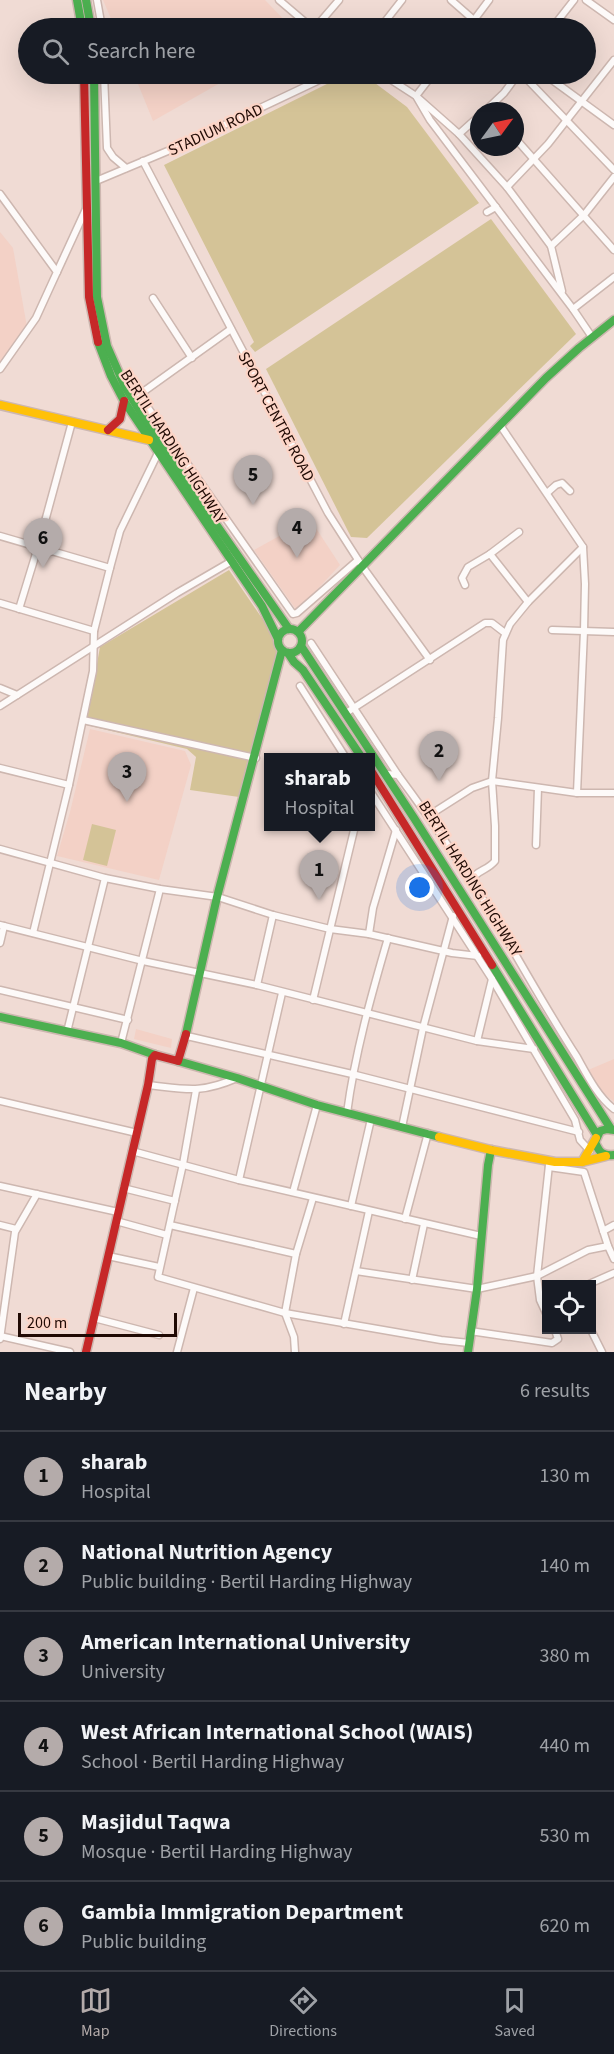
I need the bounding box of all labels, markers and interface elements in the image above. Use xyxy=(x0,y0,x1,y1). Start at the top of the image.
search box xyxy=(18,18,596,84)
icon: search xyxy=(39,35,72,68)
text: Search here xyxy=(87,35,195,67)
street label: STADIUM ROAD xyxy=(164,98,266,161)
north arrow xyxy=(470,102,524,156)
street label: SPORT CENTRE ROAD xyxy=(233,348,320,485)
street label: BERTIL HARDING HIGHWAY xyxy=(115,365,232,528)
pin: 5 xyxy=(234,456,272,505)
pin: 4 xyxy=(278,508,316,558)
pin: 6 xyxy=(24,518,63,568)
pin: 2 xyxy=(420,732,458,781)
pin: 3 xyxy=(108,752,146,802)
popup xyxy=(264,753,375,831)
text: sharab xyxy=(285,762,351,794)
text: Hospital xyxy=(285,794,354,822)
street label: BERTIL HARDING HIGHWAY xyxy=(413,796,527,961)
pin: 1 xyxy=(300,850,338,900)
your location xyxy=(405,873,434,902)
map controls xyxy=(542,1280,596,1334)
button: locate xyxy=(542,1280,596,1334)
scale bar xyxy=(18,1310,177,1338)
text: 200 m xyxy=(27,1312,67,1334)
text: Nearby xyxy=(24,1373,107,1410)
text: 6 results xyxy=(520,1377,590,1405)
text: sharab xyxy=(81,1446,147,1478)
text: 1 xyxy=(38,1462,49,1490)
text: 130 m xyxy=(540,1462,590,1490)
text: Hospital xyxy=(81,1478,151,1506)
text: National Nutrition Agency xyxy=(81,1536,332,1568)
text: 2 xyxy=(38,1552,49,1580)
text: 140 m xyxy=(540,1552,590,1580)
text: Public building · Bertil Harding Highway xyxy=(81,1568,412,1596)
text: American International University xyxy=(81,1626,410,1658)
text: 3 xyxy=(38,1642,49,1670)
text: 380 m xyxy=(540,1642,590,1670)
text: University xyxy=(81,1658,165,1686)
text: West African International School (WAIS) xyxy=(81,1716,473,1748)
text: 4 xyxy=(38,1732,49,1760)
text: 440 m xyxy=(540,1732,590,1760)
text: School · Bertil Harding Highway xyxy=(81,1748,344,1776)
text: Masjidul Taqwa xyxy=(81,1806,231,1838)
text: 5 xyxy=(38,1822,49,1850)
text: 530 m xyxy=(540,1822,590,1850)
text: Mosque · Bertil Harding Highway xyxy=(81,1838,352,1866)
text: Gambia Immigration Department xyxy=(81,1896,403,1928)
text: 6 xyxy=(38,1912,49,1940)
text: 620 m xyxy=(540,1912,590,1940)
text: Public building xyxy=(81,1928,206,1956)
tab: Map xyxy=(79,1984,112,2042)
tab: Directions xyxy=(269,1984,337,2042)
tab: Saved xyxy=(494,1984,535,2042)

